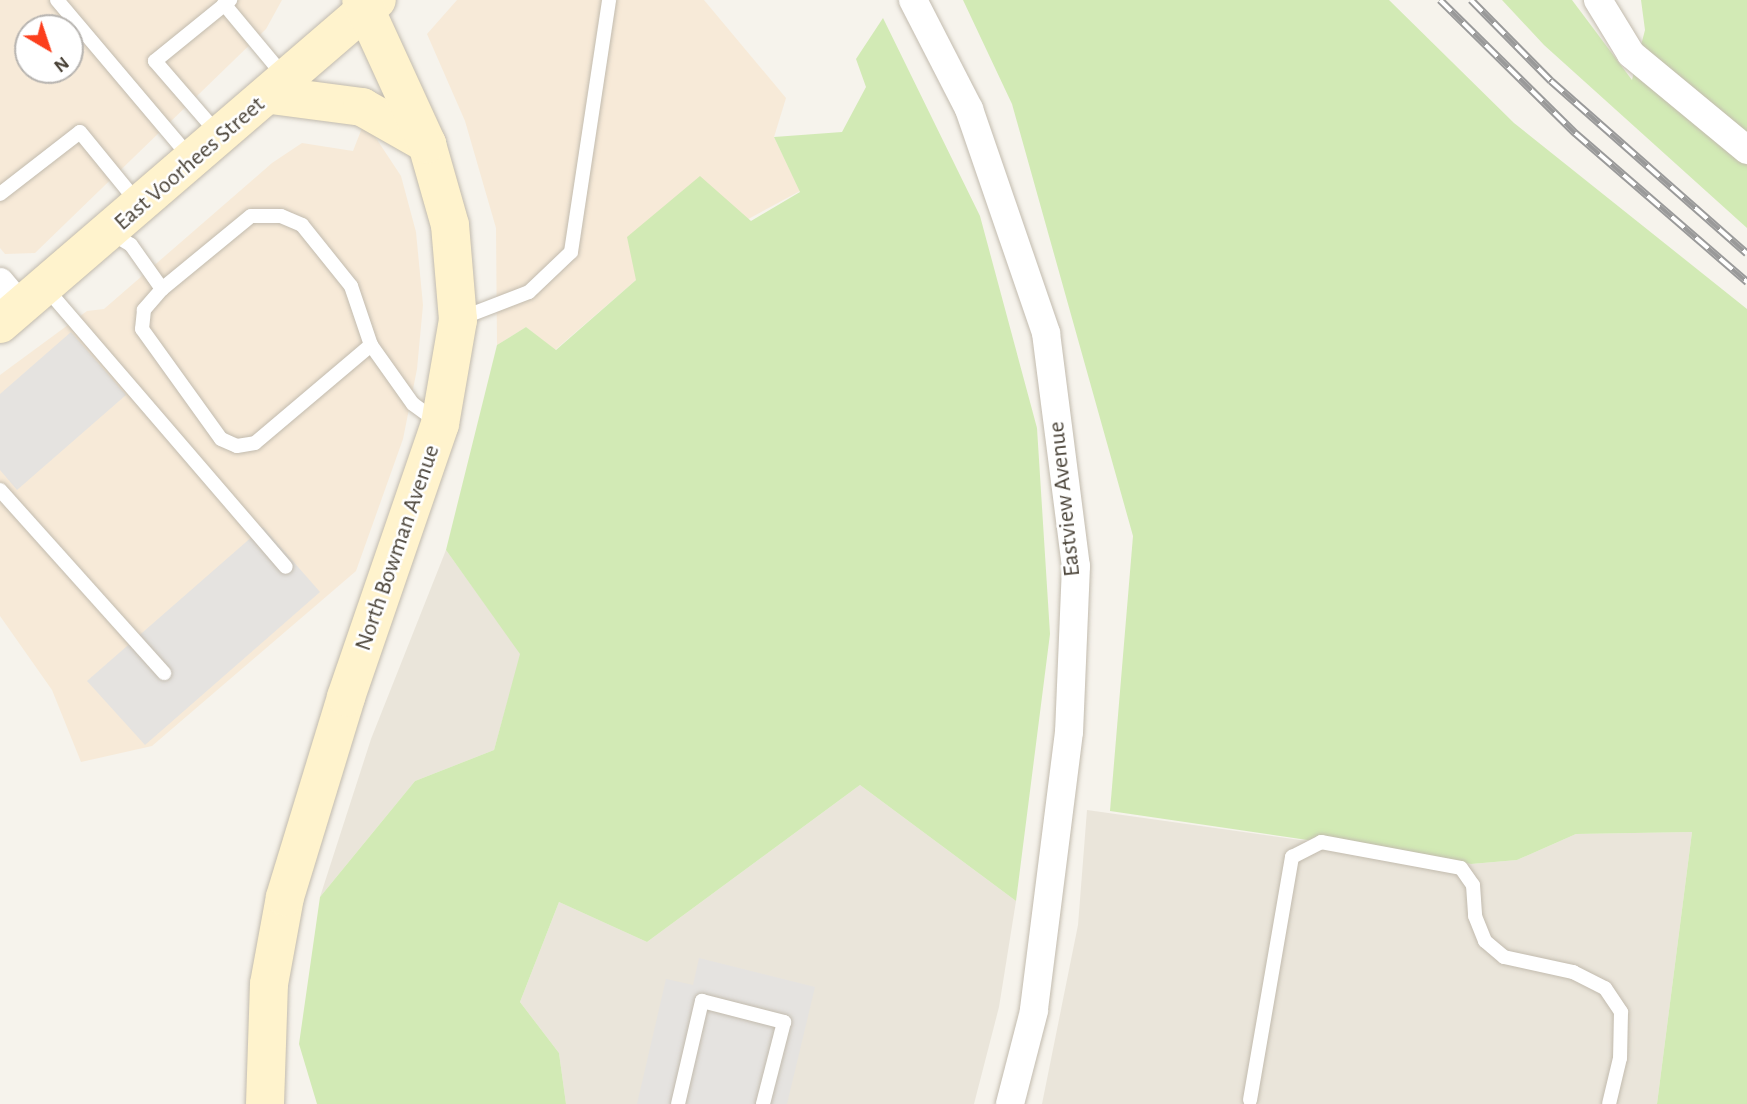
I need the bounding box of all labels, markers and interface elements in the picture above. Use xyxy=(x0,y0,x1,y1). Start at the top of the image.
north arrow xyxy=(14,14,84,84)
text: N xyxy=(50,53,72,76)
street label: East Voorhees Street xyxy=(109,91,271,237)
street label: Eastview Avenue xyxy=(1043,420,1087,578)
street label: North Bowman Avenue xyxy=(349,441,447,655)

